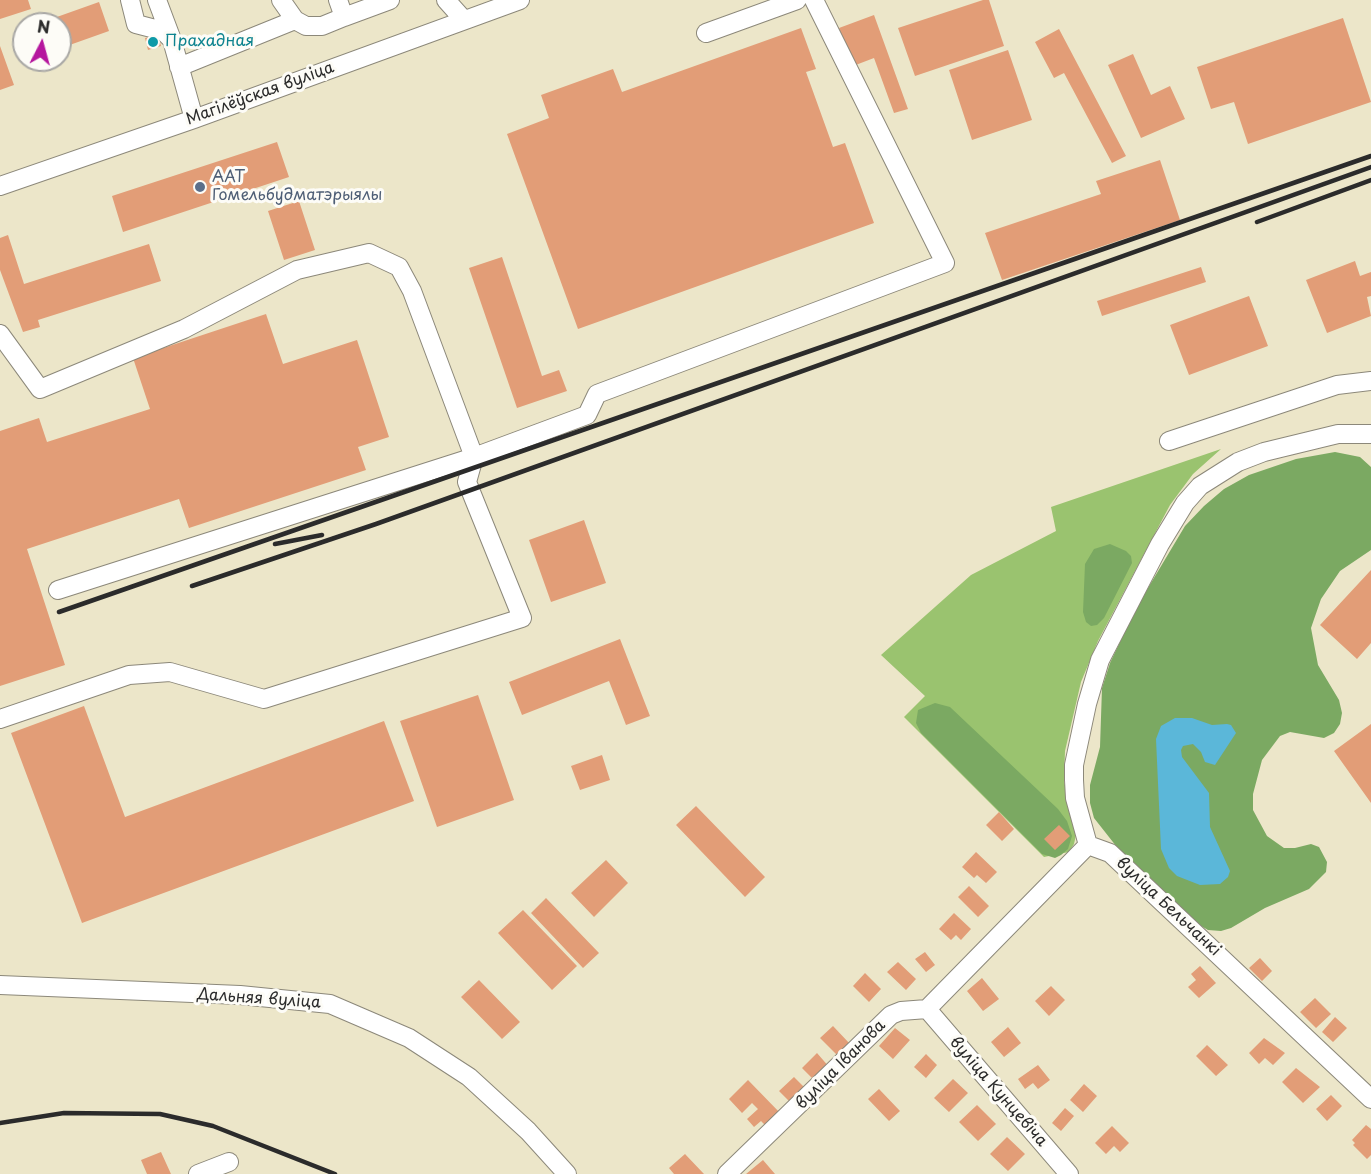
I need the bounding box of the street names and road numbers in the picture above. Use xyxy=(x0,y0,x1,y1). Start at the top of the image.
street label: Магілёўская вуліца xyxy=(183,58,337,130)
street label: вуліца Бельчанкі xyxy=(1112,854,1224,960)
street label: Дальняя вуліца xyxy=(197,985,321,1013)
street label: вуліца Іванова xyxy=(792,1016,890,1114)
street label: вуліца Кунцевіча xyxy=(945,1033,1051,1151)

